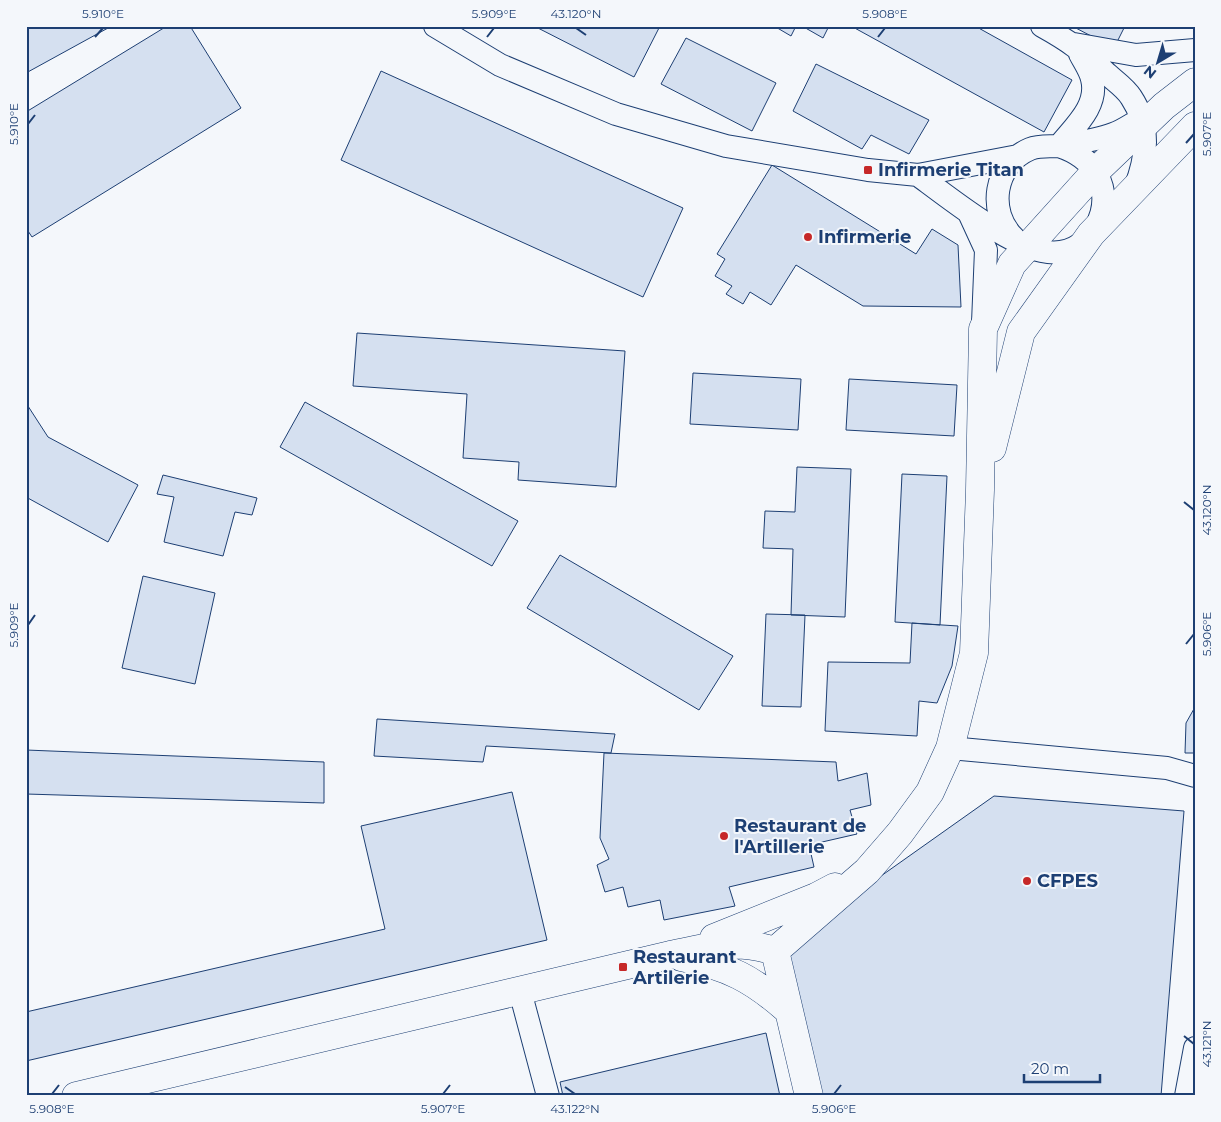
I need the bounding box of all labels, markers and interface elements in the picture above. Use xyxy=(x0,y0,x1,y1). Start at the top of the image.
text: 5.910°E xyxy=(82,6,124,21)
text: 5.909°E xyxy=(472,6,516,21)
text: 43.120°N xyxy=(551,6,601,21)
text: 5.908°E xyxy=(862,6,908,21)
north arrow xyxy=(1134,38,1184,88)
text: N xyxy=(1140,62,1160,83)
text: 5.910°E xyxy=(6,103,21,145)
text: 5.907°E xyxy=(1199,112,1214,156)
place label: Infirmerie Titan xyxy=(878,159,1024,181)
marker: Infirmerie Titan xyxy=(862,164,874,176)
place label: Infirmerie xyxy=(818,226,911,248)
marker: Infirmerie xyxy=(802,231,814,243)
text: 43.120°N xyxy=(1199,485,1214,535)
text: 5.909°E xyxy=(6,603,21,647)
text: 5.906°E xyxy=(1199,612,1214,656)
place label: Restaurant de l'Artillerie xyxy=(734,815,866,858)
marker: Restaurant de l'Artillerie xyxy=(718,830,730,842)
place label: CFPES xyxy=(1037,870,1098,892)
marker: CFPES xyxy=(1021,875,1033,887)
place label: Restaurant Artilerie xyxy=(632,946,737,989)
marker: Restaurant Artilerie xyxy=(617,961,629,973)
text: 43.121°N xyxy=(1199,1020,1214,1068)
scale bar xyxy=(1024,1052,1100,1084)
text: 20 m xyxy=(1031,1059,1069,1078)
text: 5.908°E xyxy=(29,1101,75,1116)
text: 5.907°E xyxy=(421,1101,465,1116)
text: 43.122°N xyxy=(550,1101,600,1116)
text: 5.906°E xyxy=(812,1101,856,1116)

